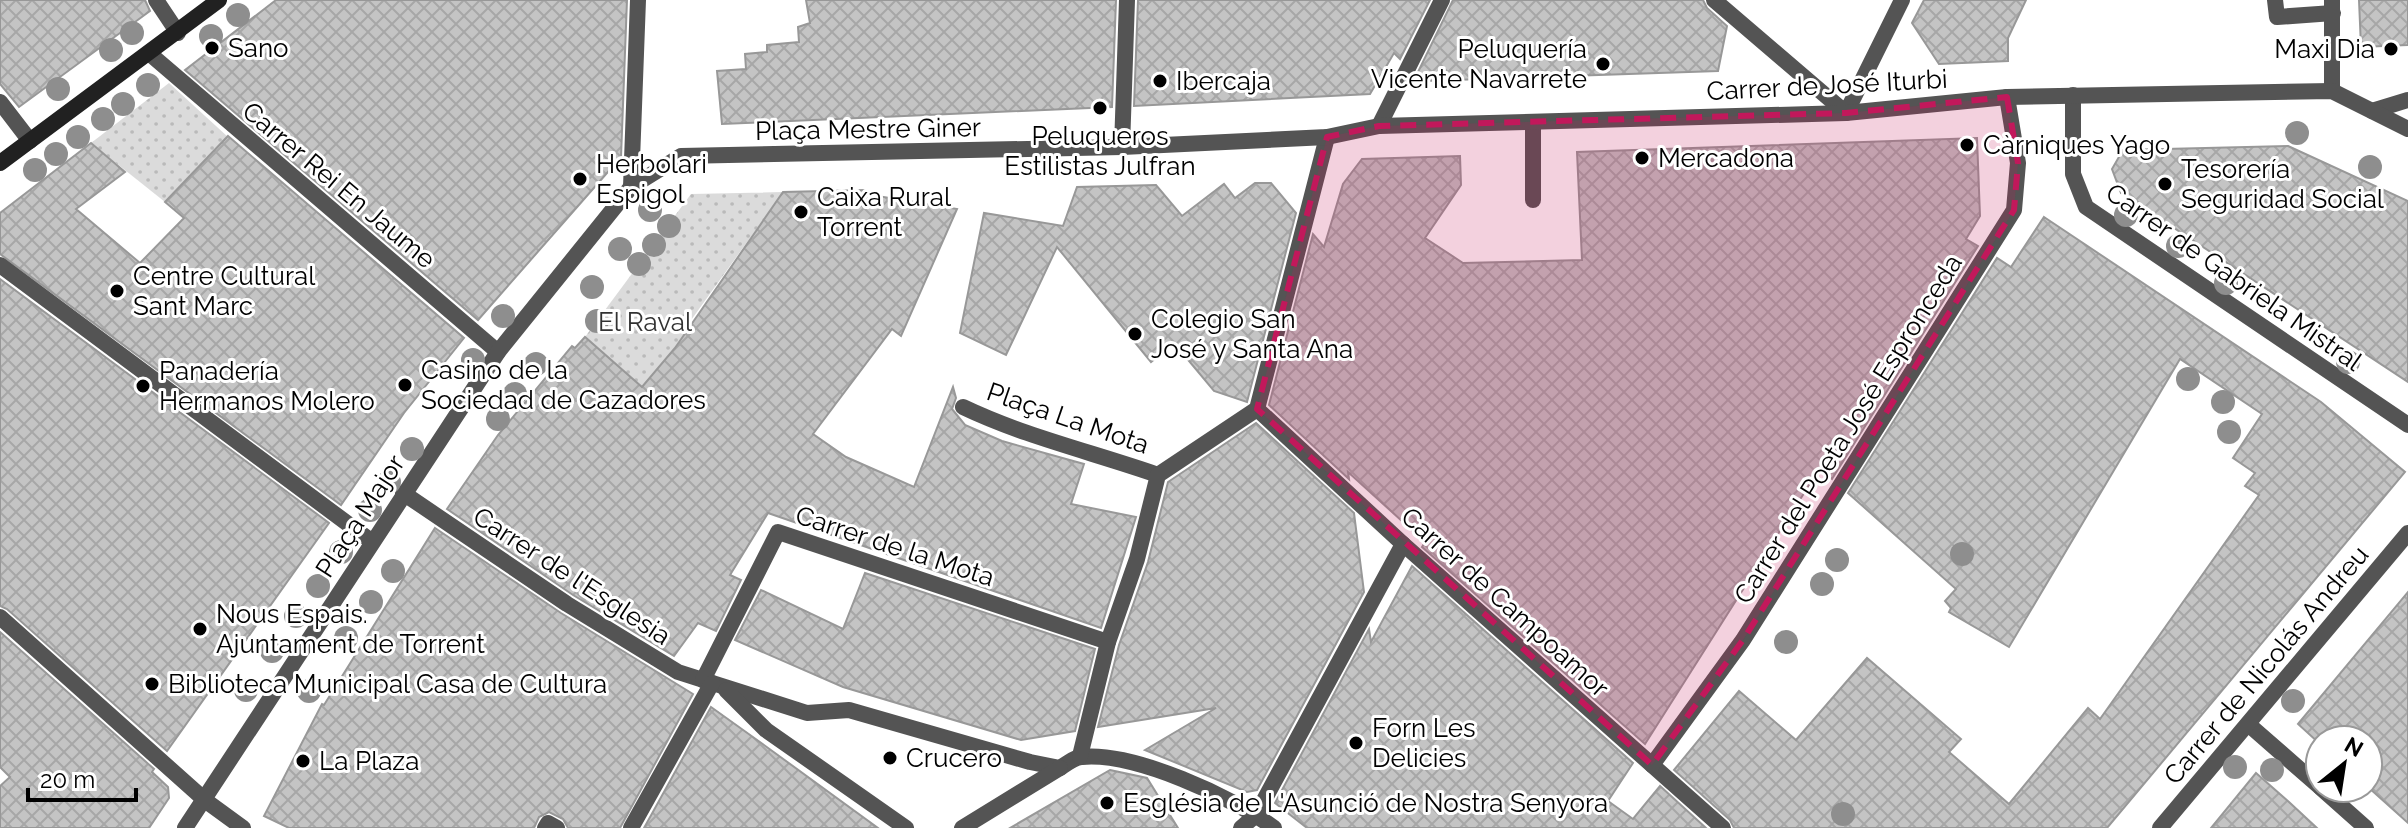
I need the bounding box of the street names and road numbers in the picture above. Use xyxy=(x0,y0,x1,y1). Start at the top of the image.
street label: Carrer de José Iturbi xyxy=(1706,64,1948,106)
street label: Carrer Rei En Jaume xyxy=(237,96,441,274)
street label: Plaça Mestre Giner xyxy=(755,112,981,146)
street label: Carrer de Gabriela Mistral xyxy=(2100,177,2368,377)
street label: Carrer del Poeta José Espronceda xyxy=(1728,249,1968,609)
street label: Plaça La Mota xyxy=(983,376,1153,460)
street label: Plaça Major xyxy=(309,449,411,583)
street label: Carrer de la Mota xyxy=(792,500,998,592)
street label: Carrer de l'Esglesia xyxy=(468,501,676,651)
street label: Carrer de Campoamor xyxy=(1395,501,1615,703)
street label: Carrer de Nicolás Andreu xyxy=(2157,539,2375,791)

